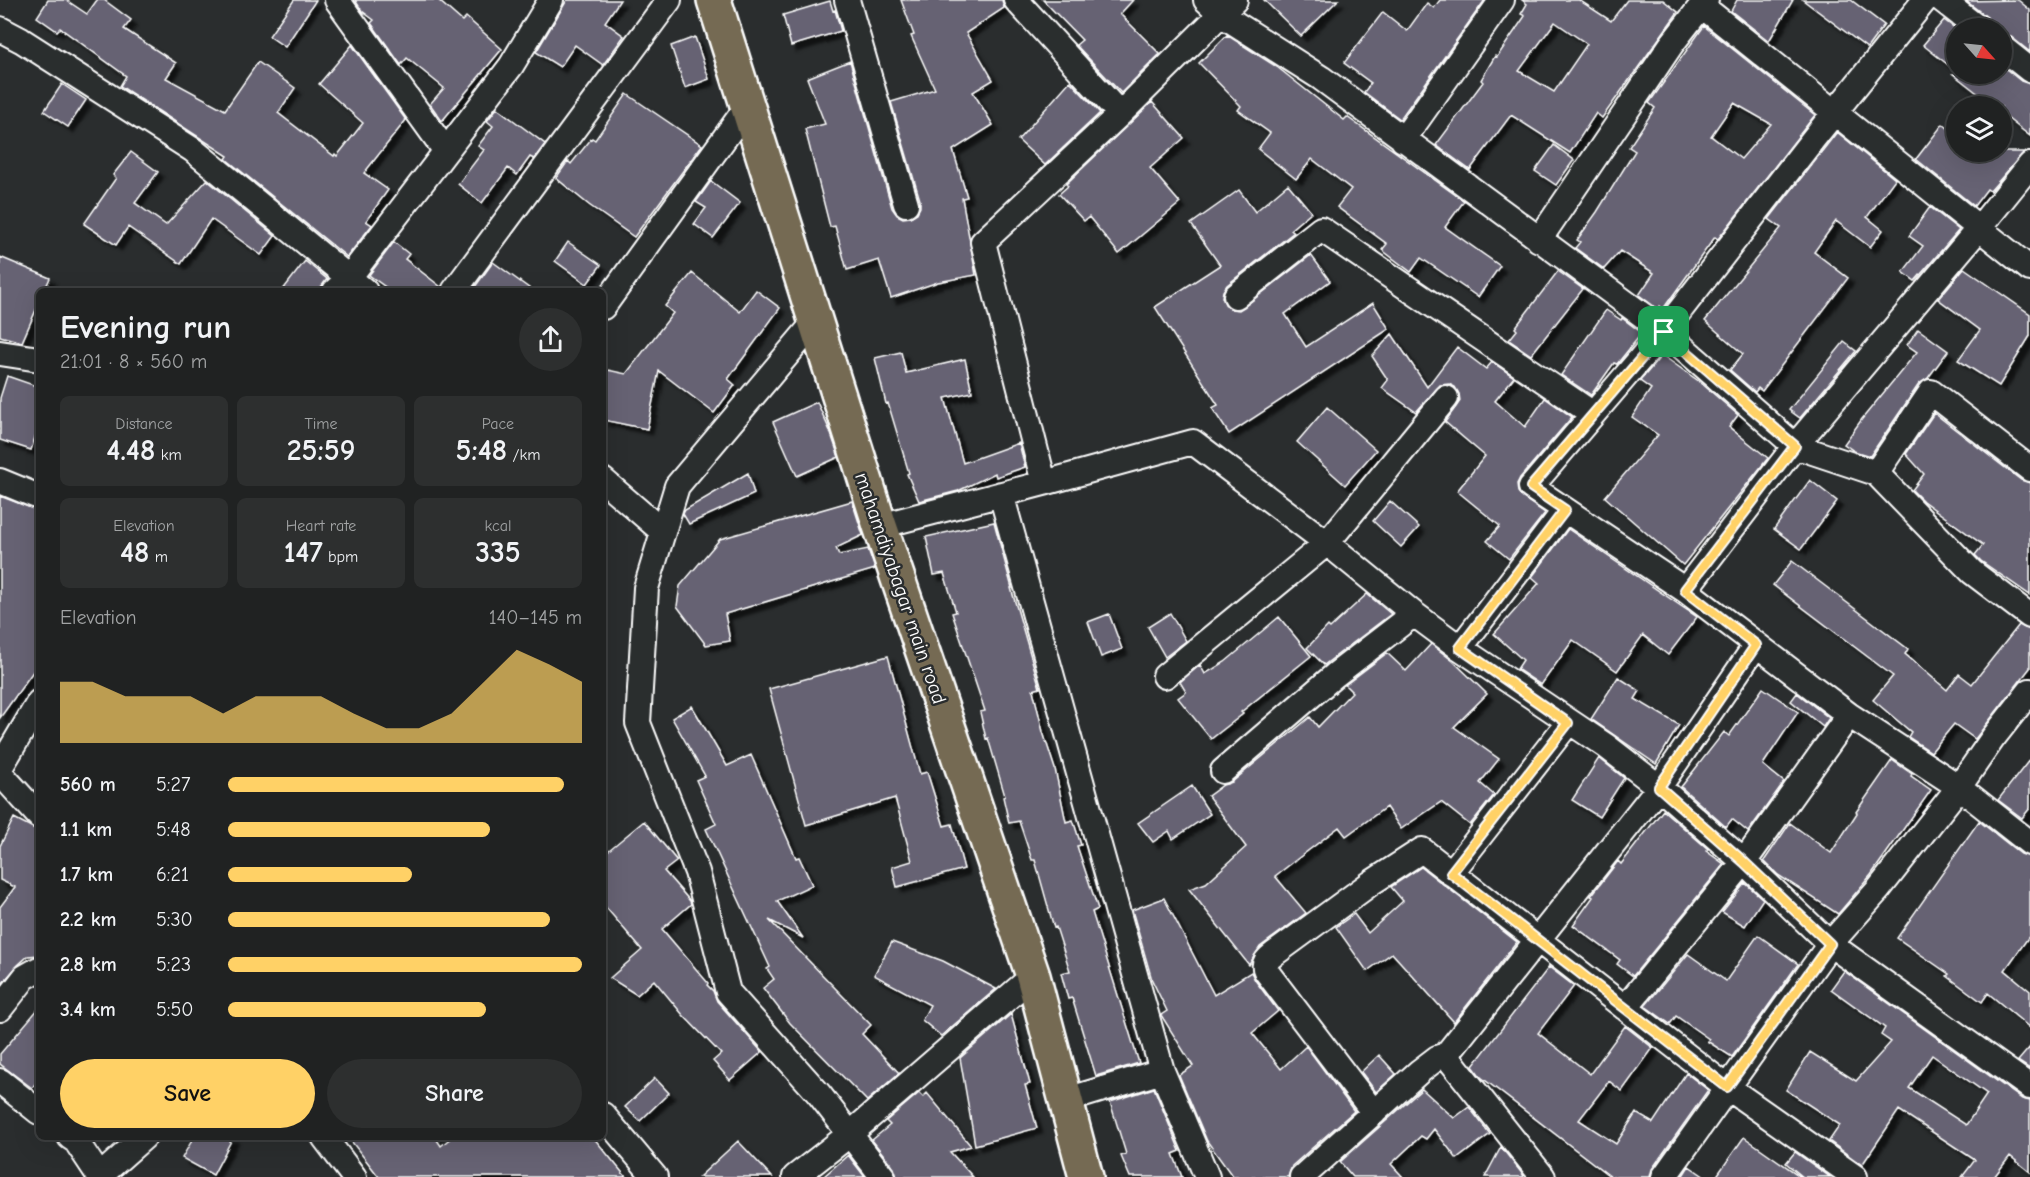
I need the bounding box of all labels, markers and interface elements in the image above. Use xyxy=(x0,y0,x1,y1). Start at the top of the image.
north arrow xyxy=(1946,18,2012,84)
map controls xyxy=(1946,18,2012,162)
button: layers xyxy=(1946,96,2012,162)
pin xyxy=(1638,306,1689,357)
text: Evening run xyxy=(60,308,231,346)
button: share xyxy=(519,308,582,371)
icon: arrive xyxy=(1647,315,1680,348)
text: 21:01 · 8 × 560 m xyxy=(60,350,207,373)
text: Distance xyxy=(115,415,173,433)
text: Time xyxy=(304,415,338,433)
text: Pace xyxy=(482,415,514,433)
text: 4.48 xyxy=(106,433,155,468)
text: 25:59 xyxy=(287,433,355,468)
text: 5:48 xyxy=(456,433,507,468)
text: km xyxy=(155,446,182,464)
text: /km xyxy=(507,446,540,464)
street label: mahamdiyabagar main road xyxy=(850,469,951,707)
text: Elevation xyxy=(113,517,175,535)
text: Heart rate xyxy=(286,517,356,535)
text: kcal xyxy=(485,517,511,535)
text: 48 xyxy=(120,535,149,570)
text: 147 xyxy=(284,535,323,570)
text: 335 xyxy=(475,535,521,570)
text: m xyxy=(149,548,168,566)
text: bpm xyxy=(323,548,358,566)
text: Elevation xyxy=(60,606,137,629)
text: 140–145 m xyxy=(489,606,582,629)
text: 560 m xyxy=(60,773,116,796)
text: 5:27 xyxy=(156,773,190,796)
text: 1.1 km xyxy=(60,818,112,841)
text: 5:48 xyxy=(156,818,190,841)
text: 1.7 km xyxy=(60,863,113,886)
text: 6:21 xyxy=(156,863,189,886)
text: 2.2 km xyxy=(60,908,116,931)
text: 5:30 xyxy=(156,908,193,931)
text: 2.8 km xyxy=(60,953,117,976)
text: 5:23 xyxy=(156,953,191,976)
text: 3.4 km xyxy=(60,998,116,1021)
text: 5:50 xyxy=(156,998,193,1021)
button: Save xyxy=(60,1059,315,1128)
button: Share xyxy=(327,1059,582,1128)

